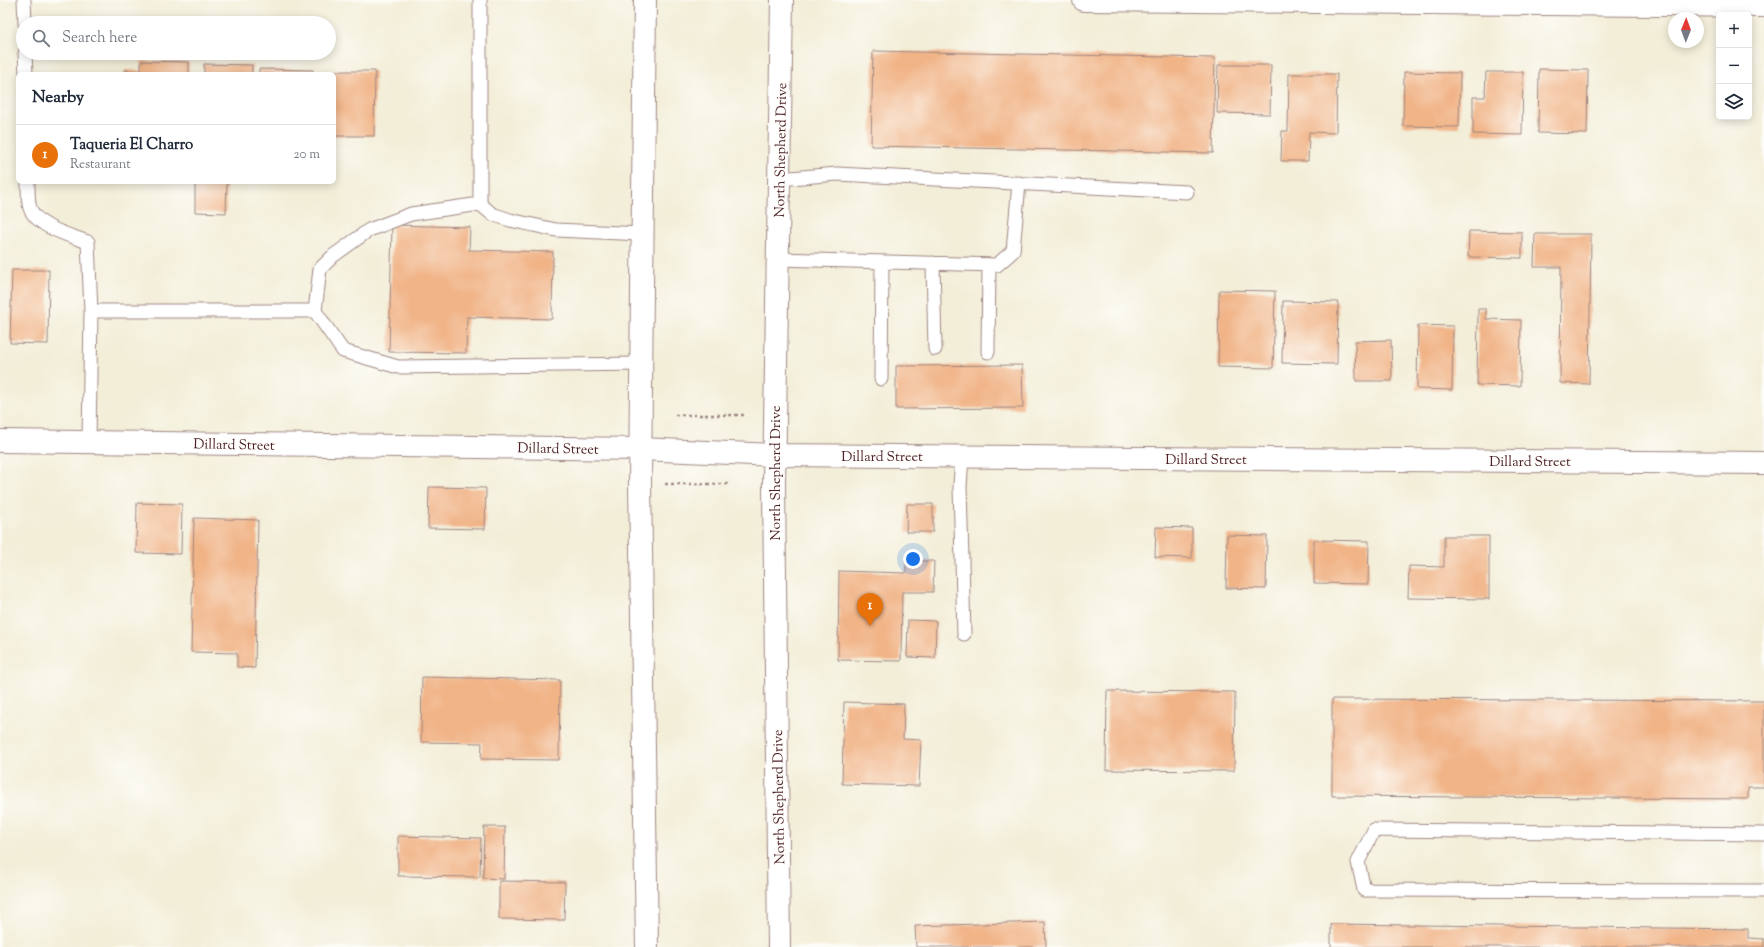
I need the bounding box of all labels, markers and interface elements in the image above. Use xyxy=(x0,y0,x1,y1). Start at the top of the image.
north arrow xyxy=(1668,12,1704,48)
map controls xyxy=(1716,12,1752,120)
button: + xyxy=(1716,12,1752,48)
search box xyxy=(16,16,336,60)
icon: search xyxy=(30,27,52,49)
text: Search here xyxy=(62,28,137,49)
button: − xyxy=(1716,48,1752,84)
street label: North Shepherd Drive xyxy=(771,82,793,218)
button: layers xyxy=(1716,84,1752,120)
text: Nearby xyxy=(32,86,84,110)
text: Taqueria El Charro xyxy=(70,135,193,156)
text: 1 xyxy=(43,146,47,164)
text: 20 m xyxy=(294,146,320,164)
text: Restaurant xyxy=(70,156,131,174)
street label: North Shepherd Drive xyxy=(767,406,787,540)
street label: Dillard Street xyxy=(193,435,275,457)
street label: Dillard Street xyxy=(517,439,599,461)
street label: Dillard Street xyxy=(841,448,923,468)
street label: Dillard Street xyxy=(1165,451,1247,471)
street label: Dillard Street xyxy=(1489,453,1571,473)
your location xyxy=(903,549,923,569)
pin: 1 xyxy=(857,593,883,626)
street label: North Shepherd Drive xyxy=(769,729,791,865)

